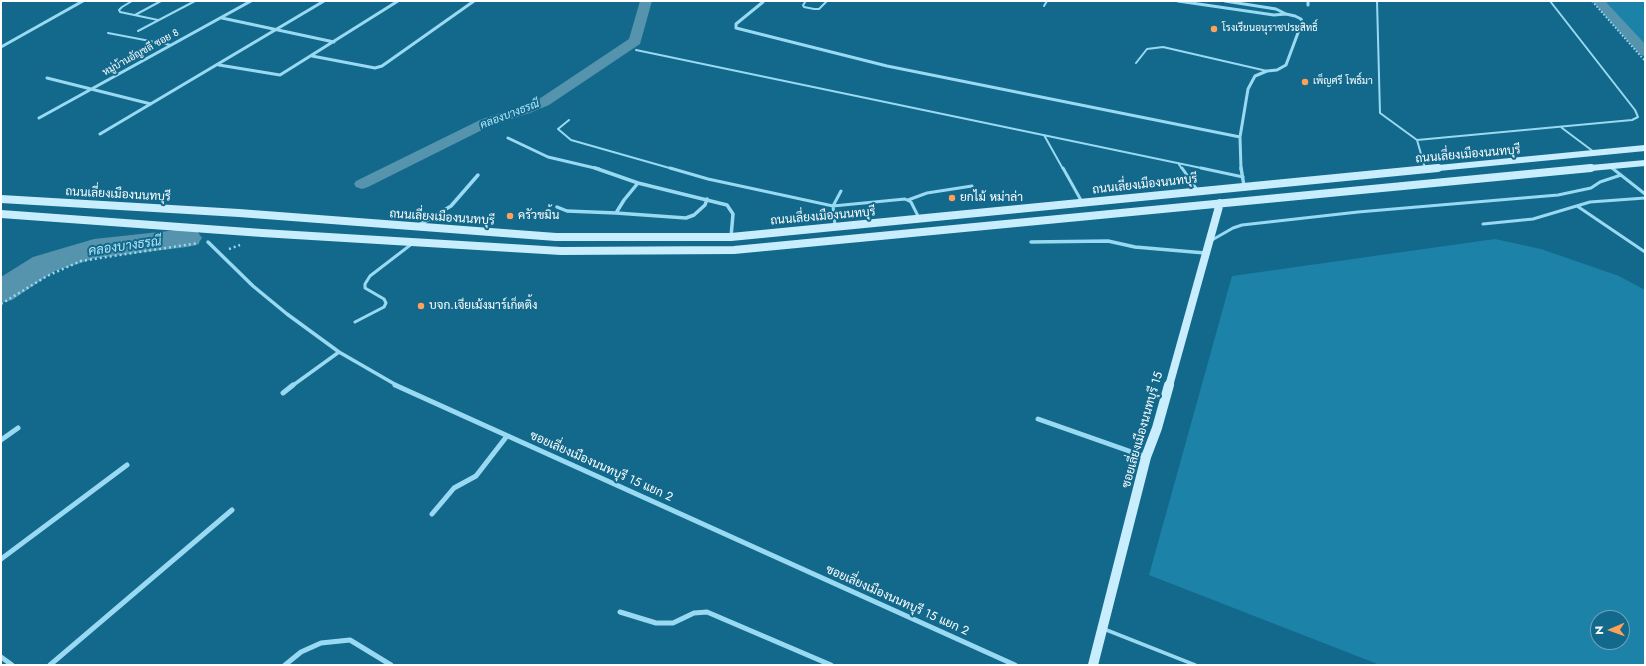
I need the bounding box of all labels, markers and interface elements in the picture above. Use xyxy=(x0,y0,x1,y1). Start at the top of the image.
place label: โรงเรียนอนุราชประสิทธิ์ xyxy=(1222,23,1318,35)
marker: โรงเรียนอนุราชประสิทธิ์ xyxy=(1209,24,1219,34)
street label: หมู่บ้านอัญชลี ซอย 8 xyxy=(101,27,181,79)
place label: เพ็ญศรี โพธิ์มา xyxy=(1313,76,1373,88)
marker: เพ็ญศรี โพธิ์มา xyxy=(1300,77,1310,87)
water label: คลองบางธรณี xyxy=(479,98,541,132)
street label: ถนนเลี่ยงเมืองนนทบุรี xyxy=(1415,143,1521,167)
street label: ถนนเลี่ยงเมืองนนทบุรี xyxy=(1092,172,1198,198)
street label: ถนนเลี่ยงเมืองนนทบุรี xyxy=(65,185,171,205)
place label: ยกไม้ หม่าล่า xyxy=(960,191,1023,205)
marker: ยกไม้ หม่าล่า xyxy=(947,193,957,203)
street label: ถนนเลี่ยงเมืองนนทบุรี xyxy=(770,205,876,229)
street label: ถนนเลี่ยงเมืองนนทบุรี xyxy=(389,207,495,229)
place label: ครัวขมิ้น xyxy=(518,209,559,223)
marker: ครัวขมิ้น xyxy=(505,211,515,221)
water label: คลองบางธรณี xyxy=(87,234,163,260)
place label: บจก.เจียเม้งมาร์เก็ตติ้ง xyxy=(429,299,537,313)
marker: บจก.เจียเม้งมาร์เก็ตติ้ง xyxy=(416,301,426,311)
street label: ซอยเลี่ยงเมืองนนทบุรี 15 xyxy=(1119,370,1167,490)
street label: ซอยเลี่ยงเมืองนนทบุรี 15 แยก 2 xyxy=(527,429,675,505)
street label: ซอยเลี่ยงเมืองนนทบุรี 15 แยก 2 xyxy=(823,563,971,639)
north arrow xyxy=(1590,610,1630,650)
text: N xyxy=(1591,626,1607,635)

